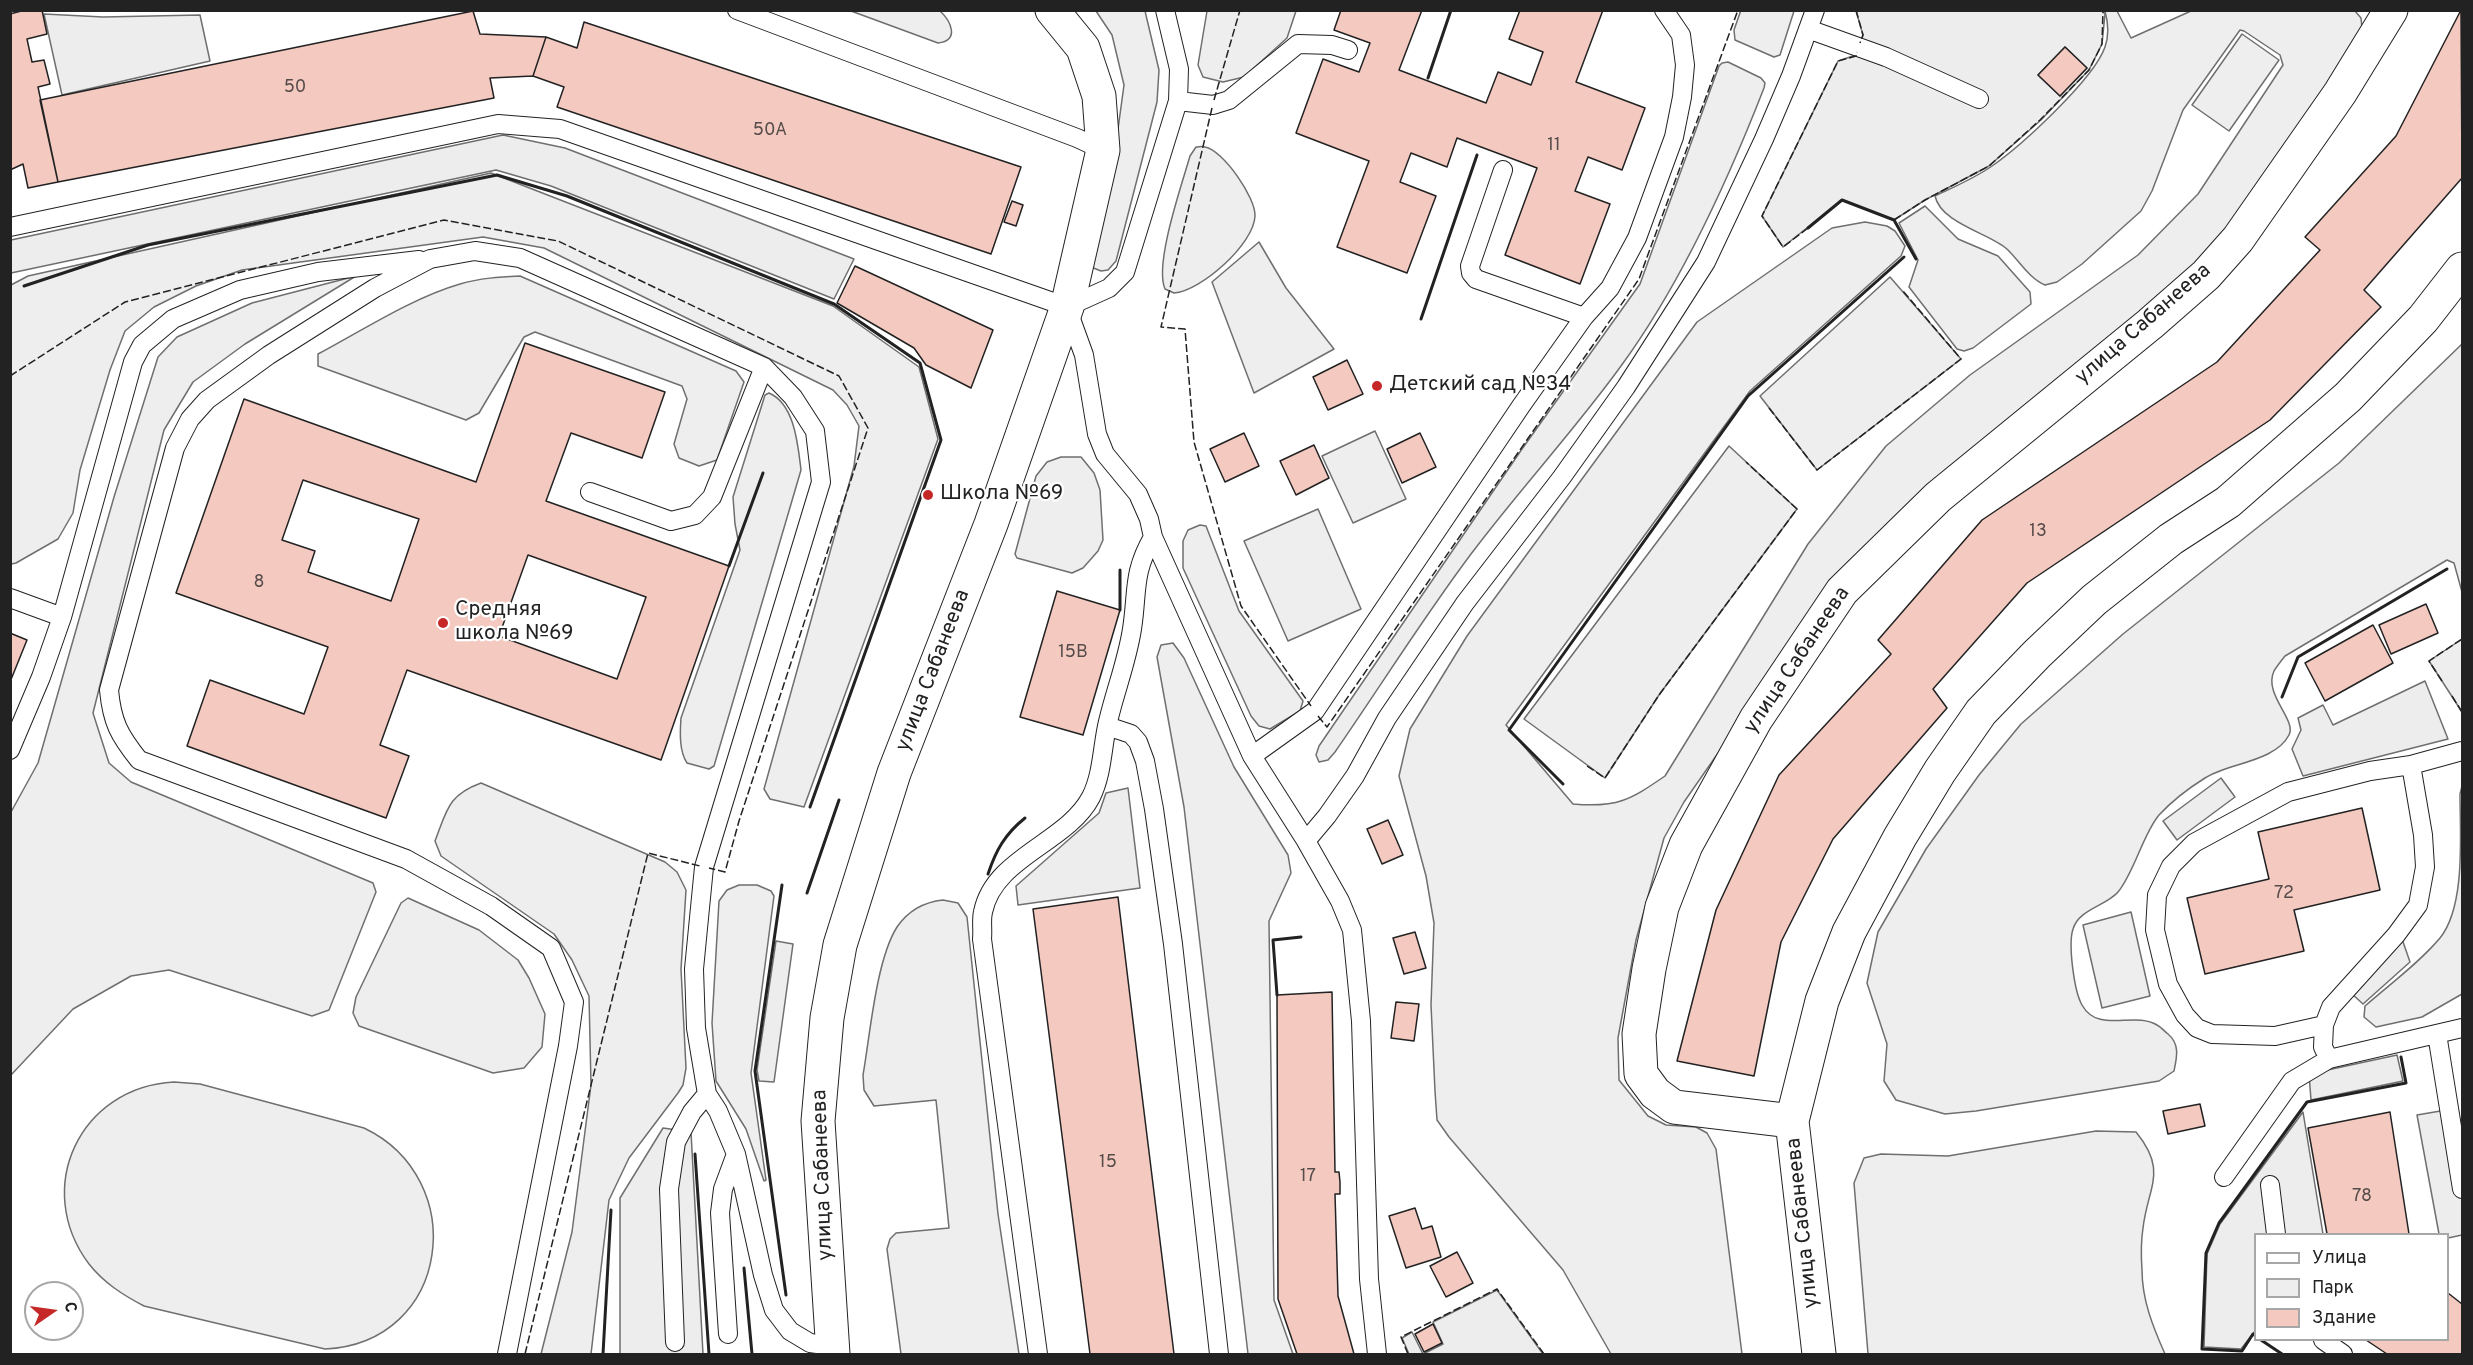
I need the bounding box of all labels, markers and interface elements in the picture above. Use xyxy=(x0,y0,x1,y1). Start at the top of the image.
house number: 50 xyxy=(284,77,306,99)
house number: 50А xyxy=(753,120,787,142)
house number: 11 xyxy=(1547,135,1561,157)
street label: улица Сабанеева xyxy=(2071,259,2217,391)
place label: Детский сад №34 xyxy=(1389,373,1571,399)
marker: Детский сад №34 xyxy=(1370,379,1384,393)
place label: Школа №69 xyxy=(940,482,1063,508)
marker: Школа №69 xyxy=(921,488,935,502)
house number: 13 xyxy=(2029,521,2047,543)
house number: 8 xyxy=(254,572,264,594)
street label: улица Сабанеева xyxy=(1740,583,1856,739)
street label: улица Сабанеева xyxy=(891,586,977,756)
place label: Средняя школа №69 xyxy=(455,598,573,648)
marker: Средняя школа №69 xyxy=(436,616,450,630)
house number: 15В xyxy=(1058,642,1088,664)
house number: 72 xyxy=(2274,883,2294,905)
street label: улица Сабанеева xyxy=(808,1089,840,1261)
street label: улица Сабанеева xyxy=(1783,1136,1825,1310)
house number: 15 xyxy=(1099,1152,1117,1174)
house number: 17 xyxy=(1300,1166,1316,1188)
house number: 78 xyxy=(2352,1186,2372,1208)
legend xyxy=(2254,1233,2449,1341)
text: Улица xyxy=(2312,1247,2366,1270)
text: Парк xyxy=(2312,1277,2354,1300)
north arrow xyxy=(24,1281,84,1341)
text: С xyxy=(59,1300,80,1315)
text: Здание xyxy=(2312,1307,2376,1330)

